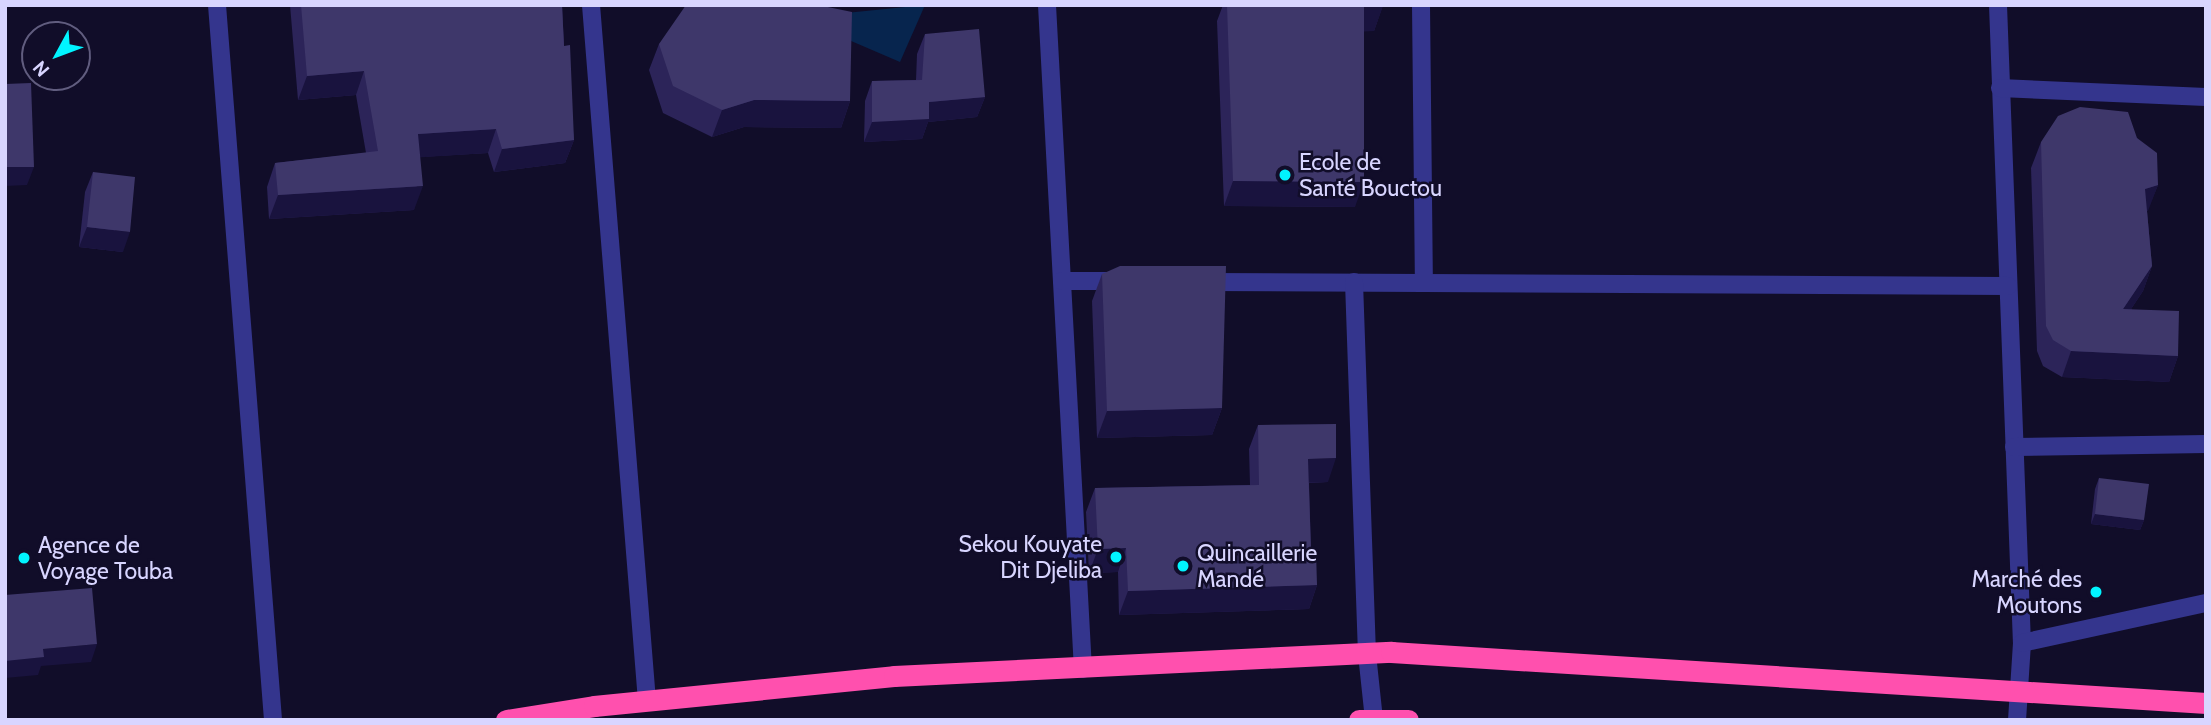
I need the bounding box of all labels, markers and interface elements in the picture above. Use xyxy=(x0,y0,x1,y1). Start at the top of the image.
north arrow xyxy=(21,21,91,91)
text: N xyxy=(28,56,54,81)
place label: Ecole de Santé Bouctou xyxy=(1299,148,1442,202)
marker: Ecole de Santé Bouctou xyxy=(1277,167,1293,183)
place label: Sekou Kouyate Dit Djeliba xyxy=(958,530,1102,584)
place label: Agence de Voyage Touba xyxy=(38,531,173,585)
place label: Quincaillerie Mandé xyxy=(1197,539,1317,593)
marker: Sekou Kouyate Dit Djeliba xyxy=(1108,549,1124,565)
marker: Agence de Voyage Touba xyxy=(16,550,32,566)
marker: Quincaillerie Mandé xyxy=(1175,558,1191,574)
place label: Marché des Moutons xyxy=(1972,565,2082,619)
marker: Marché des Moutons xyxy=(2088,584,2104,600)

